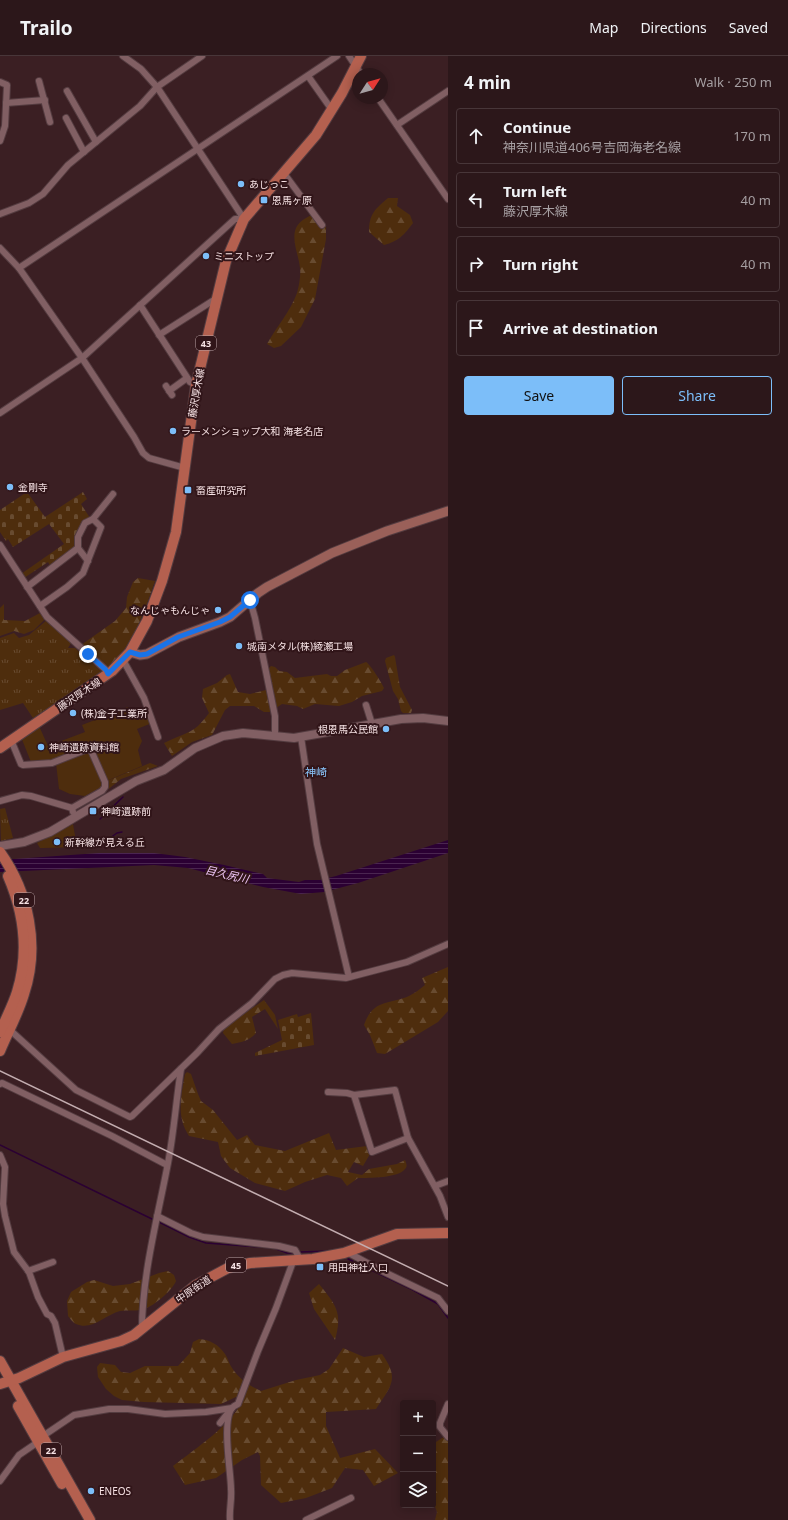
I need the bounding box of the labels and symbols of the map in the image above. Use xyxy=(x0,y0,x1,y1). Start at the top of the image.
north arrow xyxy=(352,68,388,104)
place label: あじっこ xyxy=(249,177,289,191)
marker: あじっこ xyxy=(236,179,246,189)
place label: 恩馬ヶ原 xyxy=(272,193,312,207)
marker: 恩馬ヶ原 xyxy=(259,195,269,205)
place label: ミニストップ xyxy=(214,249,274,263)
marker: ミニストップ xyxy=(201,251,211,261)
road number: 43 xyxy=(196,336,216,350)
street label: 藤沢厚木線 xyxy=(185,367,207,419)
place label: ラーメンショップ大和 海老名店 xyxy=(181,424,323,438)
marker: ラーメンショップ大和 海老名店 xyxy=(168,426,178,436)
place label: 金剛寺 xyxy=(18,480,48,494)
marker: 金剛寺 xyxy=(5,482,15,492)
place label: 畜産研究所 xyxy=(196,483,246,497)
marker: 畜産研究所 xyxy=(183,485,193,495)
route start xyxy=(241,591,259,609)
place label: なんじゃもんじゃ xyxy=(130,603,210,617)
marker: なんじゃもんじゃ xyxy=(213,605,223,615)
place label: 城南メタル(株)綾瀬工場 xyxy=(247,639,353,653)
marker: 城南メタル(株)綾瀬工場 xyxy=(234,641,244,651)
route end xyxy=(79,645,97,663)
street label: 藤沢厚木線 xyxy=(54,674,104,714)
place label: (株)金子工業所 xyxy=(81,706,147,720)
marker: (株)金子工業所 xyxy=(68,708,78,718)
place label: 根恩馬公民館 xyxy=(318,722,378,736)
marker: 根恩馬公民館 xyxy=(381,724,391,734)
place label: 神崎遺跡資料館 xyxy=(49,740,119,754)
marker: 神崎遺跡資料館 xyxy=(36,742,46,752)
district label: 神崎 xyxy=(305,764,327,779)
place label: 神崎遺跡前 xyxy=(101,804,151,818)
marker: 神崎遺跡前 xyxy=(88,806,98,816)
place label: 新幹線が見える丘 xyxy=(65,835,145,849)
marker: 新幹線が見える丘 xyxy=(52,837,62,847)
water label: 目久尻川 xyxy=(204,862,251,886)
road number: 22 xyxy=(14,893,34,907)
road number: 45 xyxy=(226,1258,246,1272)
place label: 用田神社入口 xyxy=(328,1260,388,1274)
marker: 用田神社入口 xyxy=(315,1262,325,1272)
street label: 中原街道 xyxy=(173,1272,213,1306)
road number: 22 xyxy=(41,1443,61,1457)
place label: ENEOS xyxy=(99,1484,132,1498)
marker: ENEOS xyxy=(86,1486,96,1496)

